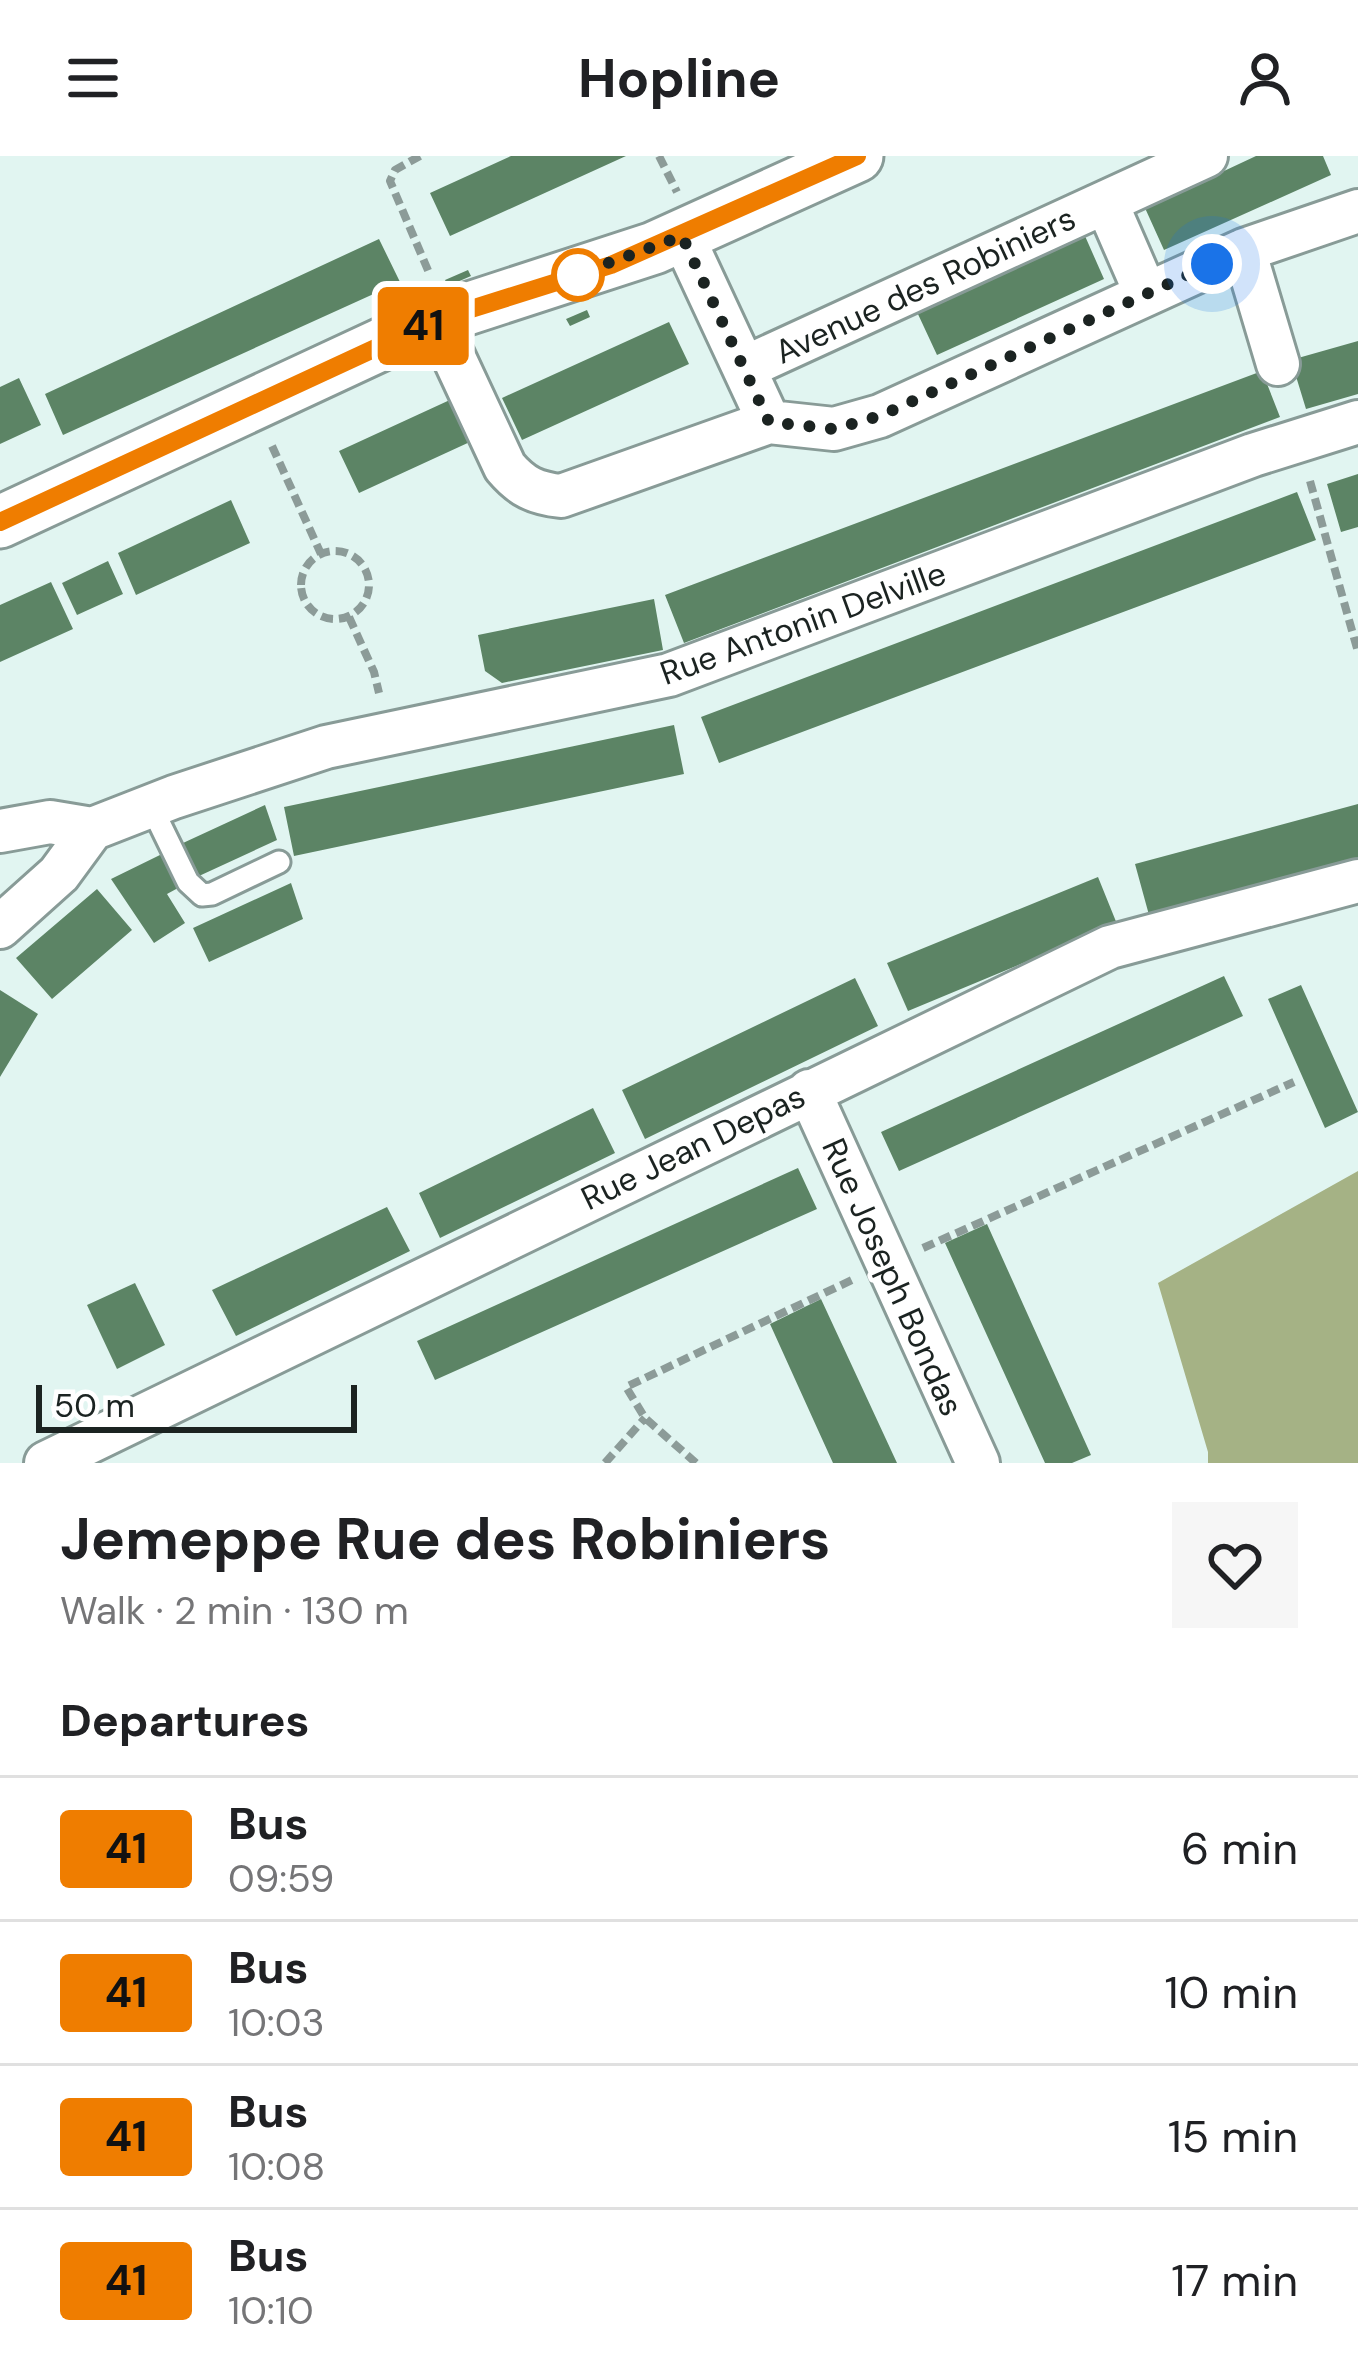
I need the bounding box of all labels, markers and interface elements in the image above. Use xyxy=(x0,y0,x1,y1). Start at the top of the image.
text: Hopline xyxy=(578,43,780,114)
icon: menu xyxy=(60,45,126,111)
icon: person xyxy=(1232,45,1298,111)
street label: Avenue des Robiniers xyxy=(768,196,1082,374)
your location xyxy=(1182,234,1242,294)
unlabelled marker xyxy=(553,250,603,300)
line badge: 41 xyxy=(369,287,477,365)
text: 41 xyxy=(402,298,444,353)
street label: Rue Antonin Delville xyxy=(654,551,952,695)
street label: Rue Jean Depas xyxy=(574,1074,812,1220)
street label: Rue Joseph Bondas xyxy=(812,1131,974,1423)
scale bar xyxy=(36,1379,357,1432)
text: 50 m xyxy=(54,1384,135,1427)
text: Jemeppe Rue des Robiniers xyxy=(60,1502,830,1577)
button: heart xyxy=(1172,1502,1298,1628)
text: Walk · 2 min · 130 m xyxy=(60,1585,409,1636)
text: Departures xyxy=(60,1691,309,1750)
text: Bus xyxy=(228,1794,308,1853)
text: 6 min xyxy=(1181,1819,1298,1878)
text: 41 xyxy=(105,1821,147,1876)
text: 09:59 xyxy=(228,1853,334,1904)
text: Bus xyxy=(228,1938,308,1997)
text: 10 min xyxy=(1164,1963,1298,2022)
text: 41 xyxy=(105,1965,147,2020)
text: 10:03 xyxy=(228,1997,324,2048)
text: Bus xyxy=(228,2082,308,2141)
text: 15 min xyxy=(1168,2107,1298,2166)
text: 41 xyxy=(105,2109,147,2164)
text: 10:08 xyxy=(228,2141,325,2192)
text: Bus xyxy=(228,2226,308,2285)
text: 17 min xyxy=(1171,2251,1298,2310)
text: 41 xyxy=(105,2253,147,2308)
text: 10:10 xyxy=(228,2285,314,2336)

